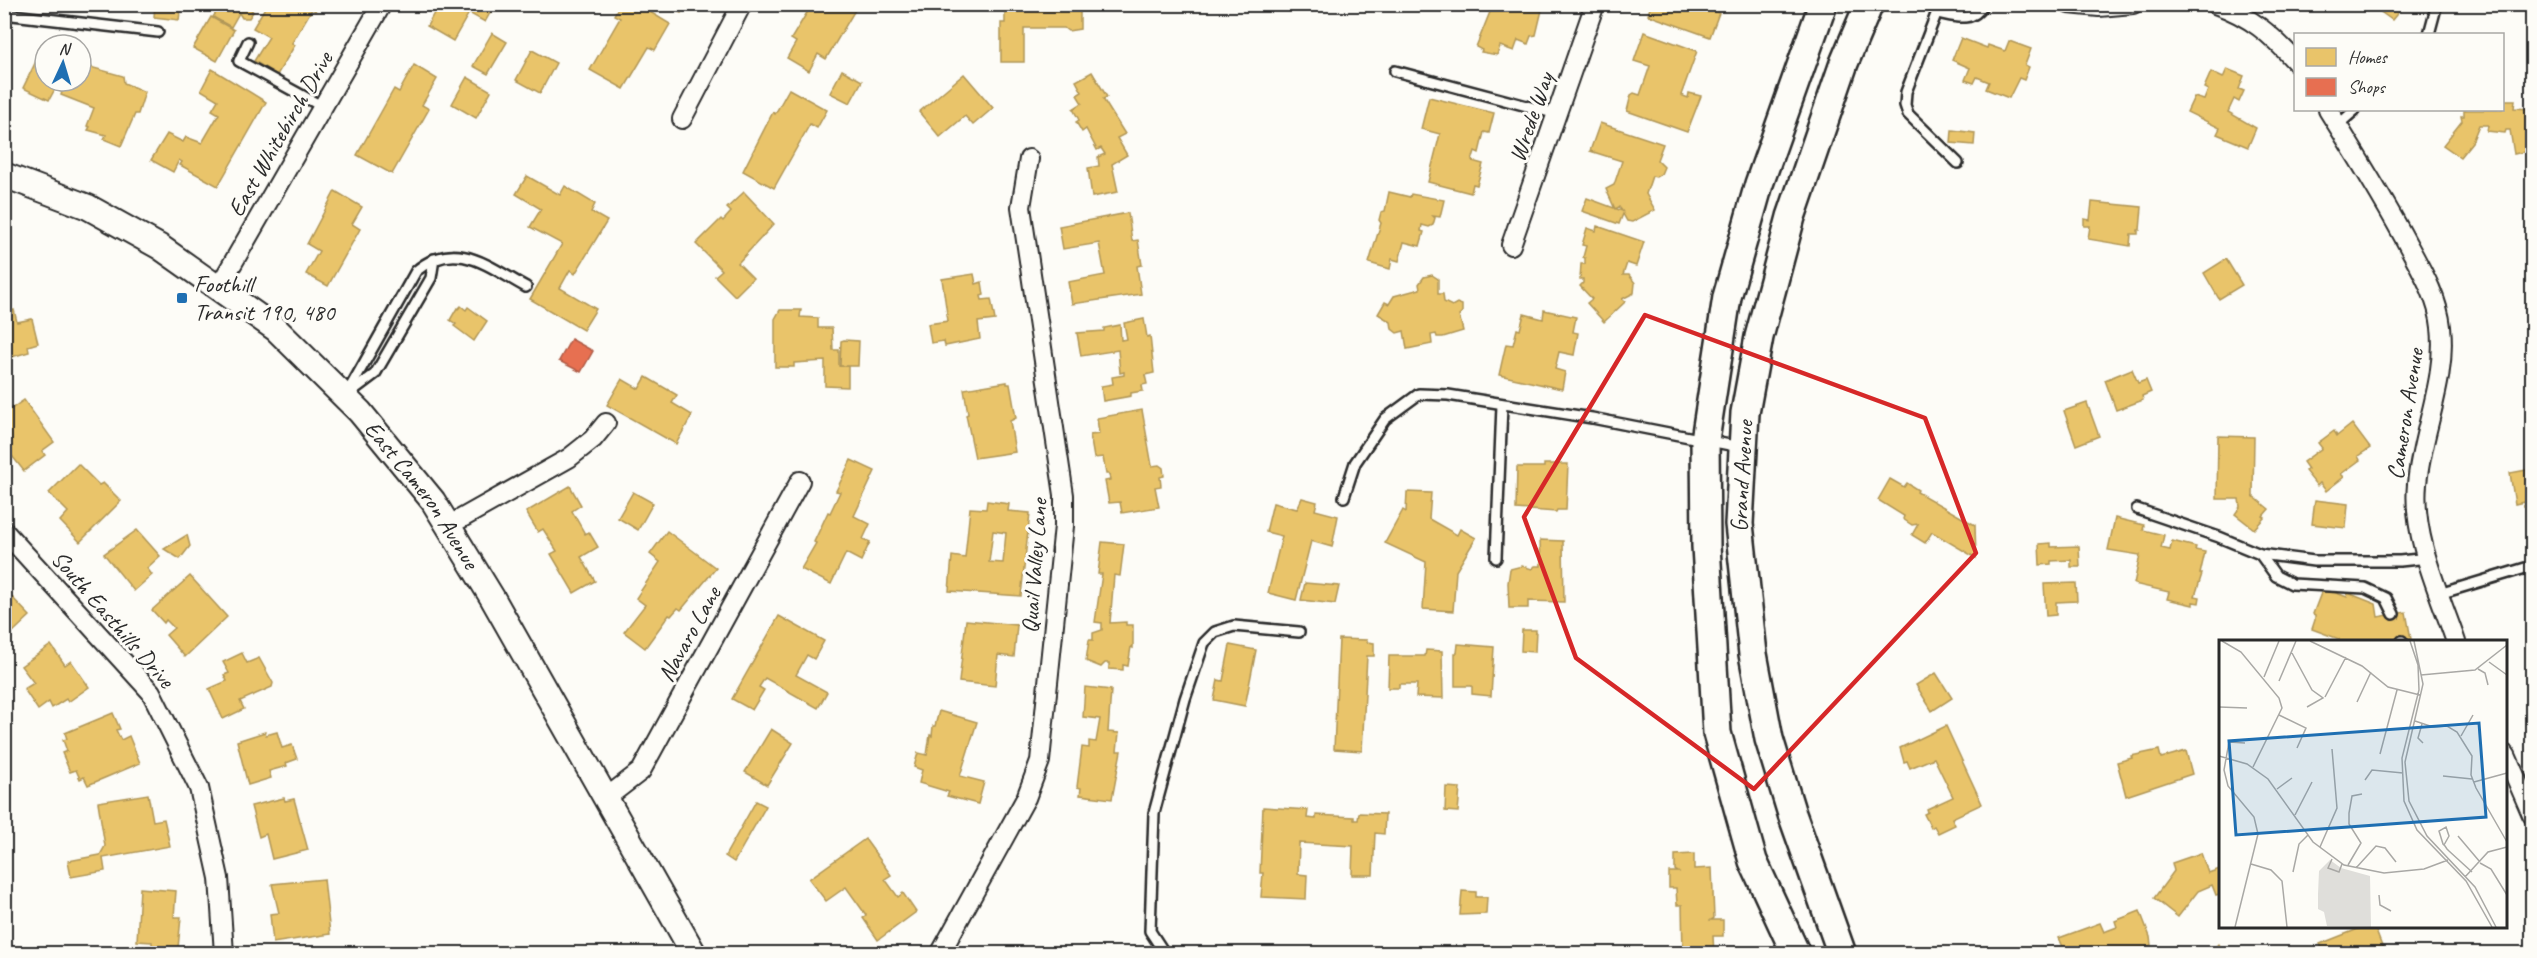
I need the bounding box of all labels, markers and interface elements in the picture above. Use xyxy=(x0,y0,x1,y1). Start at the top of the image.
north arrow xyxy=(33,33,93,93)
legend xyxy=(2294,33,2504,111)
text: N xyxy=(58,39,73,60)
street label: East Whitebirch Drive xyxy=(221,44,340,222)
text: Homes xyxy=(2348,46,2388,68)
street label: Wrede Way xyxy=(1502,67,1561,165)
text: Shops xyxy=(2348,76,2387,98)
place label: Foothill Transit 190, 480 xyxy=(194,269,337,327)
marker: Foothill Transit 190, 480 xyxy=(175,291,189,305)
street label: Cameron Avenue xyxy=(2380,344,2430,482)
street label: East Cameron Avenue xyxy=(358,414,487,576)
street label: Grand Avenue xyxy=(1723,418,1760,534)
street label: Quail Valley Lane xyxy=(1014,496,1054,634)
street label: South Easthills Drive xyxy=(45,544,182,696)
street label: Navaro Lane xyxy=(651,579,728,687)
inset map xyxy=(2219,640,2507,928)

